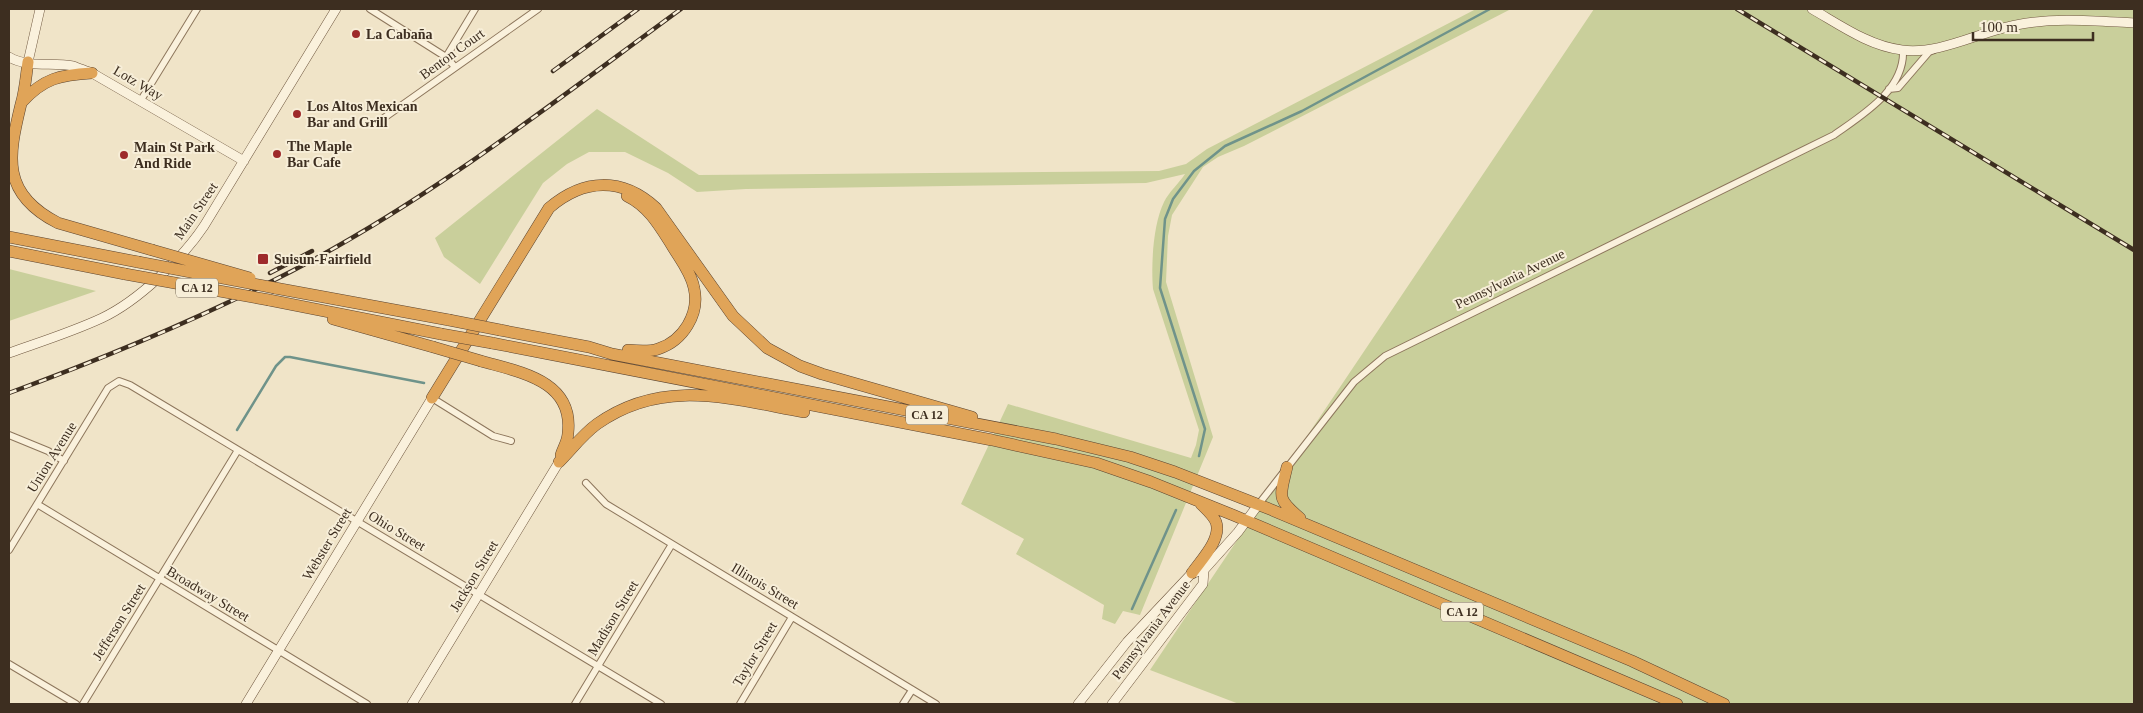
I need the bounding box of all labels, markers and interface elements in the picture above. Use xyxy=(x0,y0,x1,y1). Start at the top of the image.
scale bar xyxy=(1973,10,2093,42)
text: 100 m xyxy=(1980,19,2018,35)
street label: Benton Court xyxy=(417,26,487,82)
place label: La Cabaña xyxy=(366,27,433,42)
marker: La Cabaña xyxy=(350,28,362,40)
street label: Lotz Way xyxy=(111,63,165,103)
place label: Los Altos Mexican Bar and Grill xyxy=(307,99,418,130)
marker: Los Altos Mexican Bar and Grill xyxy=(291,108,303,120)
place label: The Maple Bar Cafe xyxy=(287,139,352,170)
place label: Main St Park And Ride xyxy=(134,140,215,171)
marker: The Maple Bar Cafe xyxy=(271,148,283,160)
marker: Main St Park And Ride xyxy=(118,149,130,161)
street label: Main Street xyxy=(171,179,221,242)
street label: Pennsylvania Avenue xyxy=(1453,246,1567,312)
marker: Suisun-Fairfield xyxy=(256,252,270,266)
place label: Suisun-Fairfield xyxy=(274,252,371,267)
road number: CA 12 xyxy=(176,278,218,298)
road number: CA 12 xyxy=(906,406,948,424)
street label: Union Avenue xyxy=(24,419,80,495)
street label: Webster Street xyxy=(300,505,355,583)
street label: Ohio Street xyxy=(366,508,428,554)
street label: Jackson Street xyxy=(447,538,501,614)
street label: Illinois Street xyxy=(729,560,801,612)
street label: Broadway Street xyxy=(164,563,252,625)
street label: Madison Street xyxy=(585,578,641,658)
street label: Pennsylvania Avenue xyxy=(1109,578,1193,682)
street label: Jefferson Street xyxy=(90,581,149,663)
road number: CA 12 xyxy=(1441,602,1483,622)
street label: Taylor Street xyxy=(730,619,780,689)

